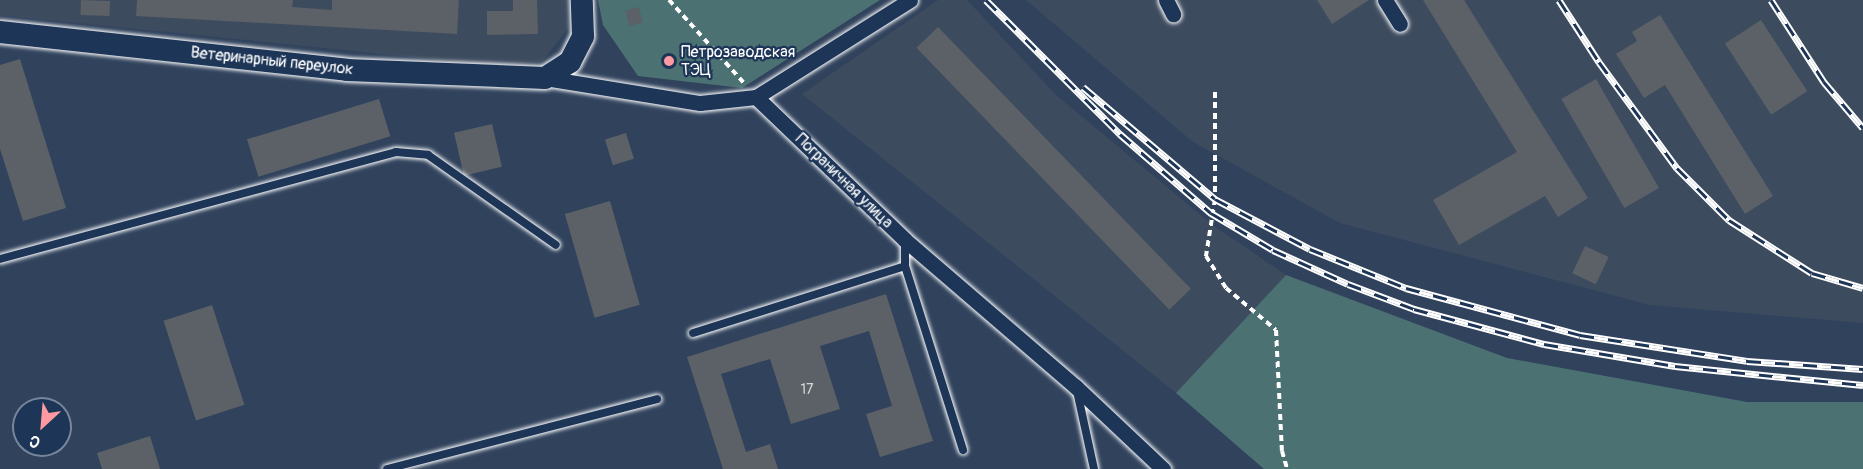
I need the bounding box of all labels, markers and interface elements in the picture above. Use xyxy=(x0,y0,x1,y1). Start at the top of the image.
place label: Петрозаводская ТЭЦ xyxy=(681,42,795,80)
street label: Ветеринарный переулок xyxy=(190,43,354,79)
marker: Петрозаводская ТЭЦ xyxy=(662,54,676,68)
street label: Пограничная улица xyxy=(791,130,897,232)
house number: 17 xyxy=(801,382,813,398)
north arrow xyxy=(12,397,72,457)
text: С xyxy=(26,430,44,453)

